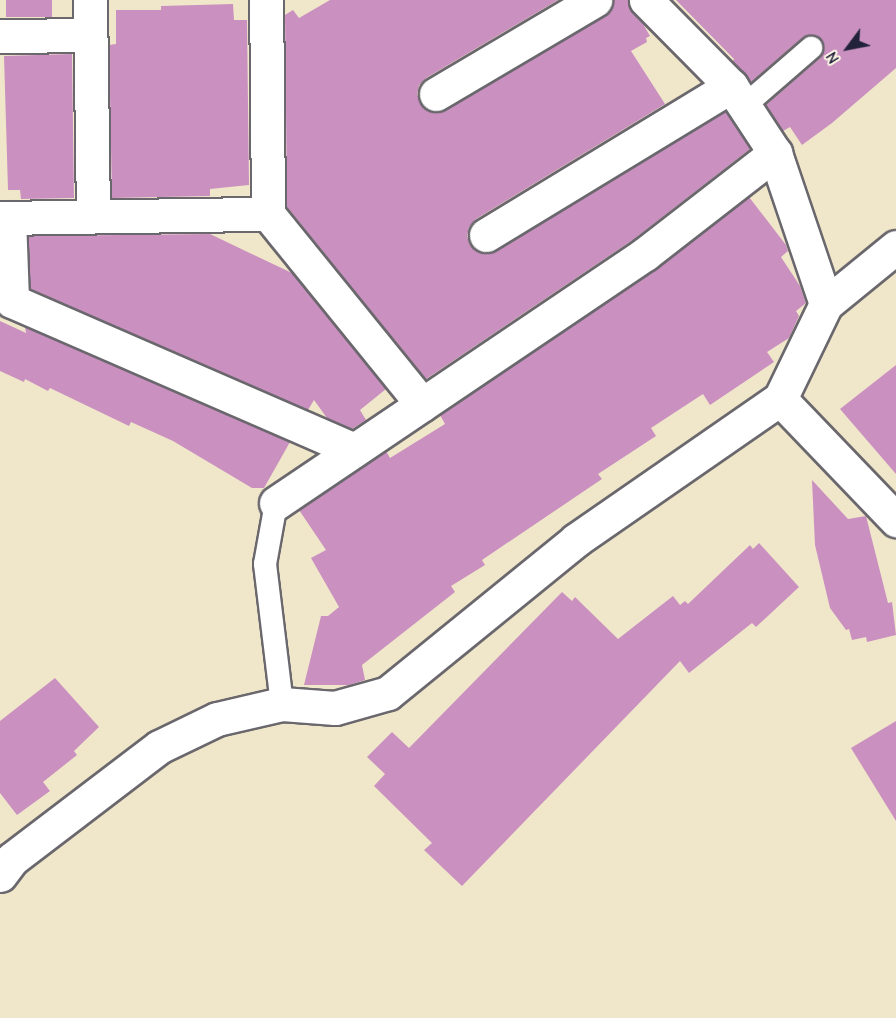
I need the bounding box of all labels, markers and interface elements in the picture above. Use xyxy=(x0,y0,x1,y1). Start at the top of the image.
north arrow xyxy=(818,18,878,78)
text: N xyxy=(822,48,843,67)

